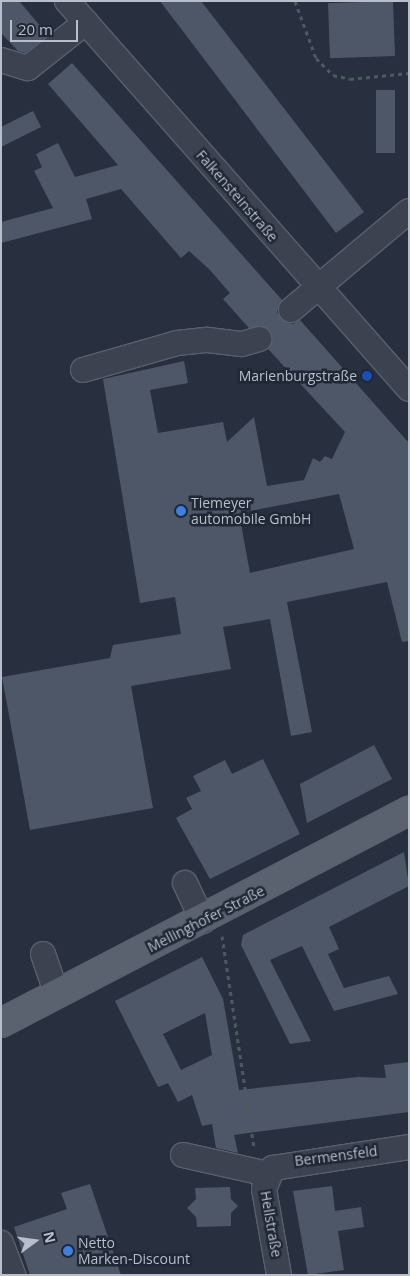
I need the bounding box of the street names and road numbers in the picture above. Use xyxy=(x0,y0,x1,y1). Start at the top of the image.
street label: Falkensteinstraße xyxy=(193,147,281,245)
street label: Mellinghofer Straße xyxy=(145,882,267,956)
street label: Bermensfeld xyxy=(294,1143,378,1169)
street label: Hellstraße xyxy=(257,1190,285,1258)

